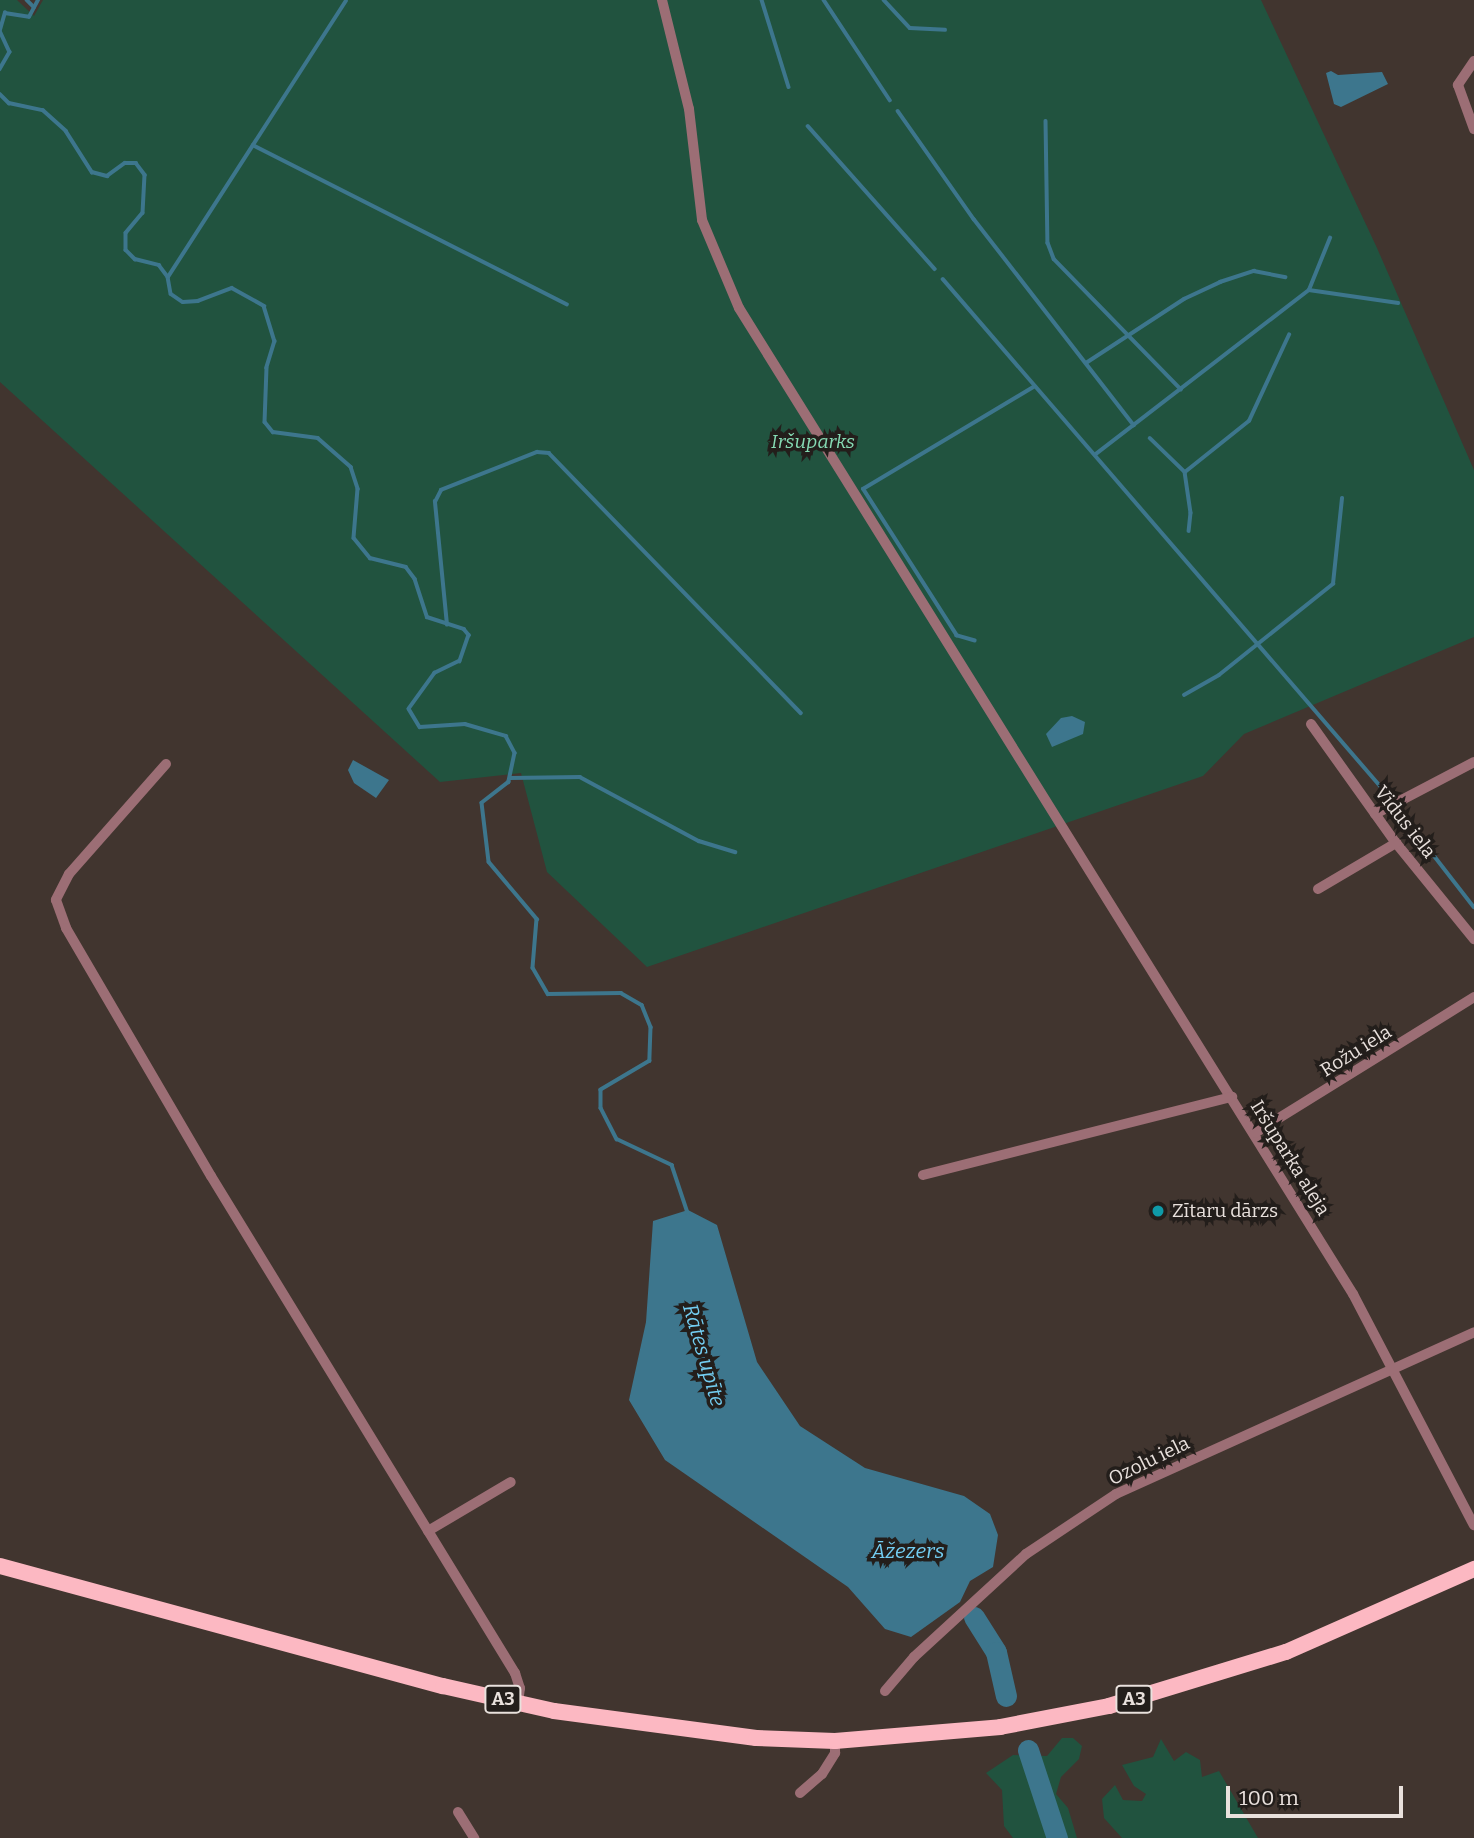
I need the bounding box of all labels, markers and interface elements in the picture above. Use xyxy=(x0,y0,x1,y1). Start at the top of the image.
park label: Iršuparks xyxy=(771,431,855,453)
street label: Vidus iela xyxy=(1370,781,1440,863)
street label: Rožu iela xyxy=(1316,1020,1396,1082)
street label: Iršuparka aleja xyxy=(1245,1096,1335,1220)
place label: Zītaru dārzs xyxy=(1172,1200,1278,1222)
marker: Zītaru dārzs xyxy=(1150,1203,1166,1219)
water label: Rātes upīte xyxy=(677,1301,731,1409)
street label: Ozolu iela xyxy=(1105,1432,1193,1490)
water label: Āžezers xyxy=(872,1538,944,1564)
road number: A3 xyxy=(484,1684,522,1714)
road number: A3 xyxy=(1115,1684,1153,1714)
scale bar xyxy=(1229,1772,1406,1816)
text: 100 m xyxy=(1239,1785,1299,1811)

